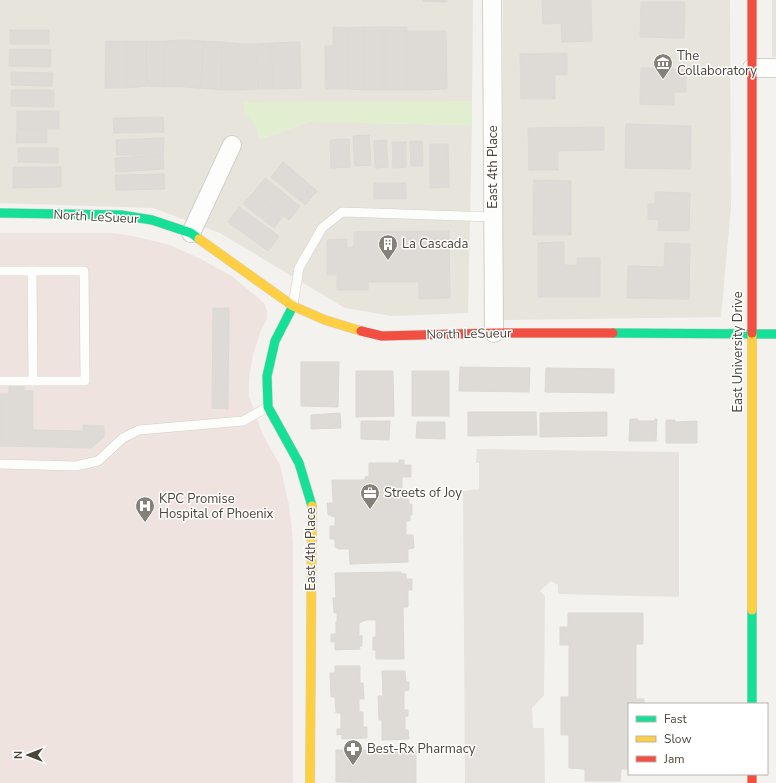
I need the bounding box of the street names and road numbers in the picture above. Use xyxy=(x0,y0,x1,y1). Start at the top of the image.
street label: East 4th Place xyxy=(484,125,502,209)
street label: North LeSueur xyxy=(53,206,139,228)
street label: East University Drive xyxy=(729,291,747,413)
street label: North LeSueur xyxy=(426,324,512,344)
street label: East 4th Place xyxy=(302,507,320,591)

